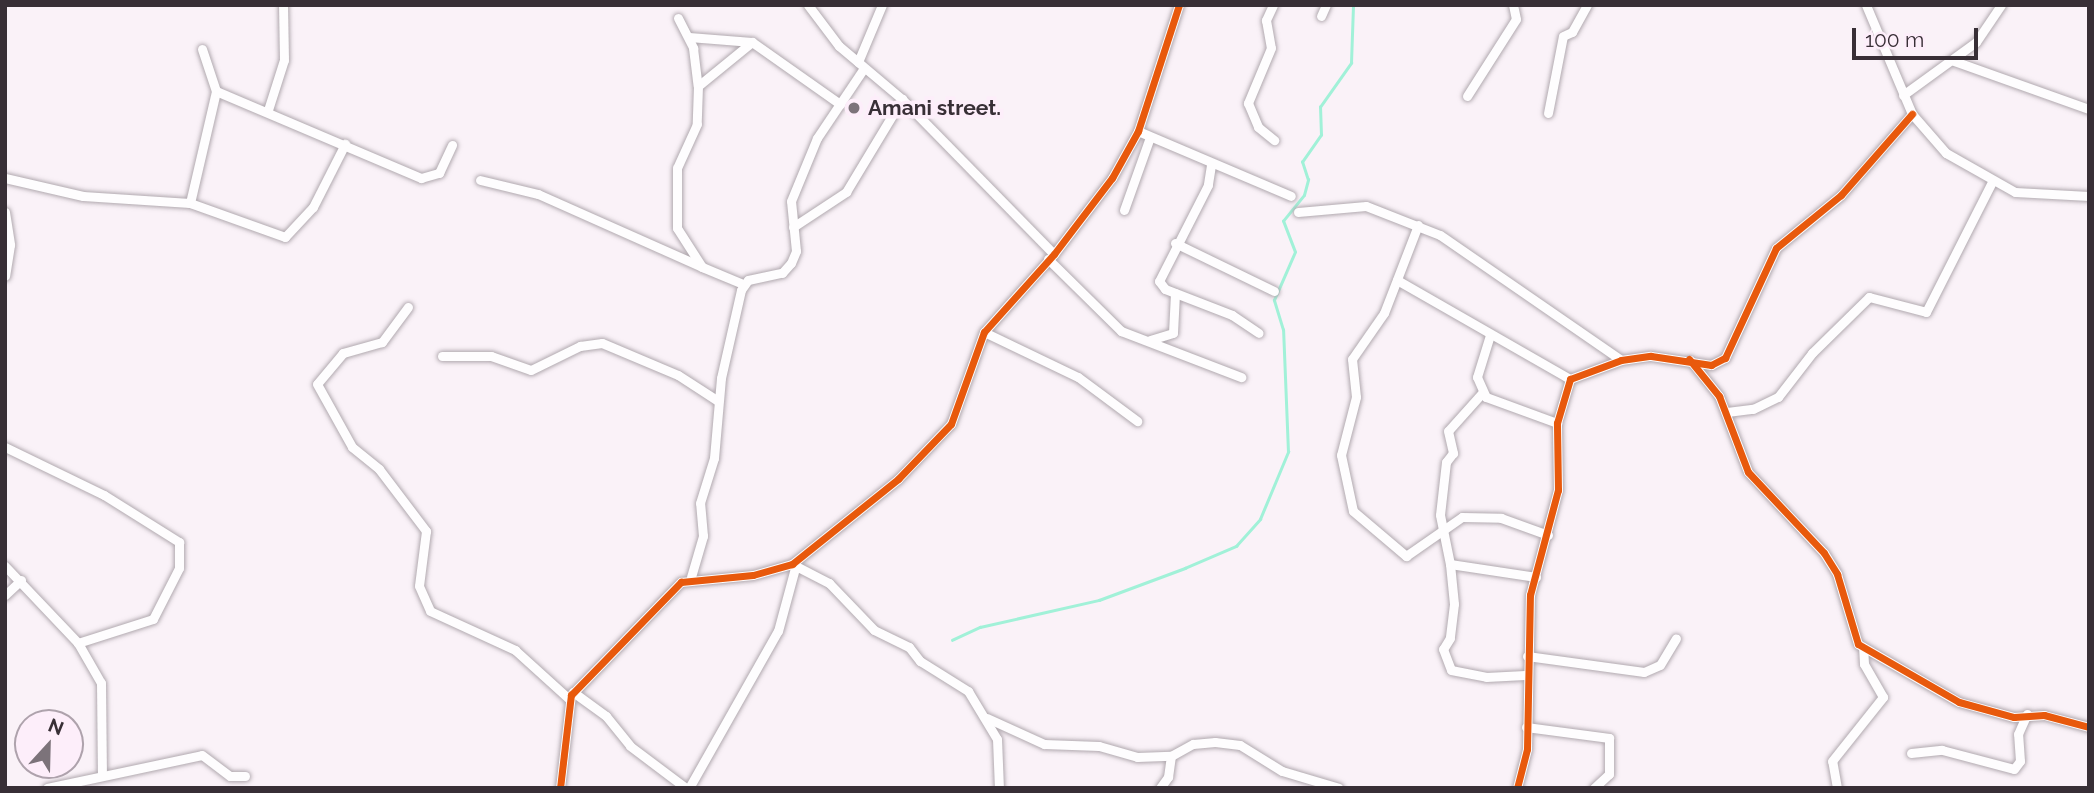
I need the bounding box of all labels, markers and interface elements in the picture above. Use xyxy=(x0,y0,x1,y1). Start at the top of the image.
scale bar xyxy=(1856,14,1982,58)
text: 100 m xyxy=(1865,27,1924,52)
place label: Amani street. xyxy=(868,95,1001,121)
marker: Amani street. xyxy=(846,100,862,116)
north arrow xyxy=(14,709,84,779)
text: N xyxy=(45,713,67,739)

